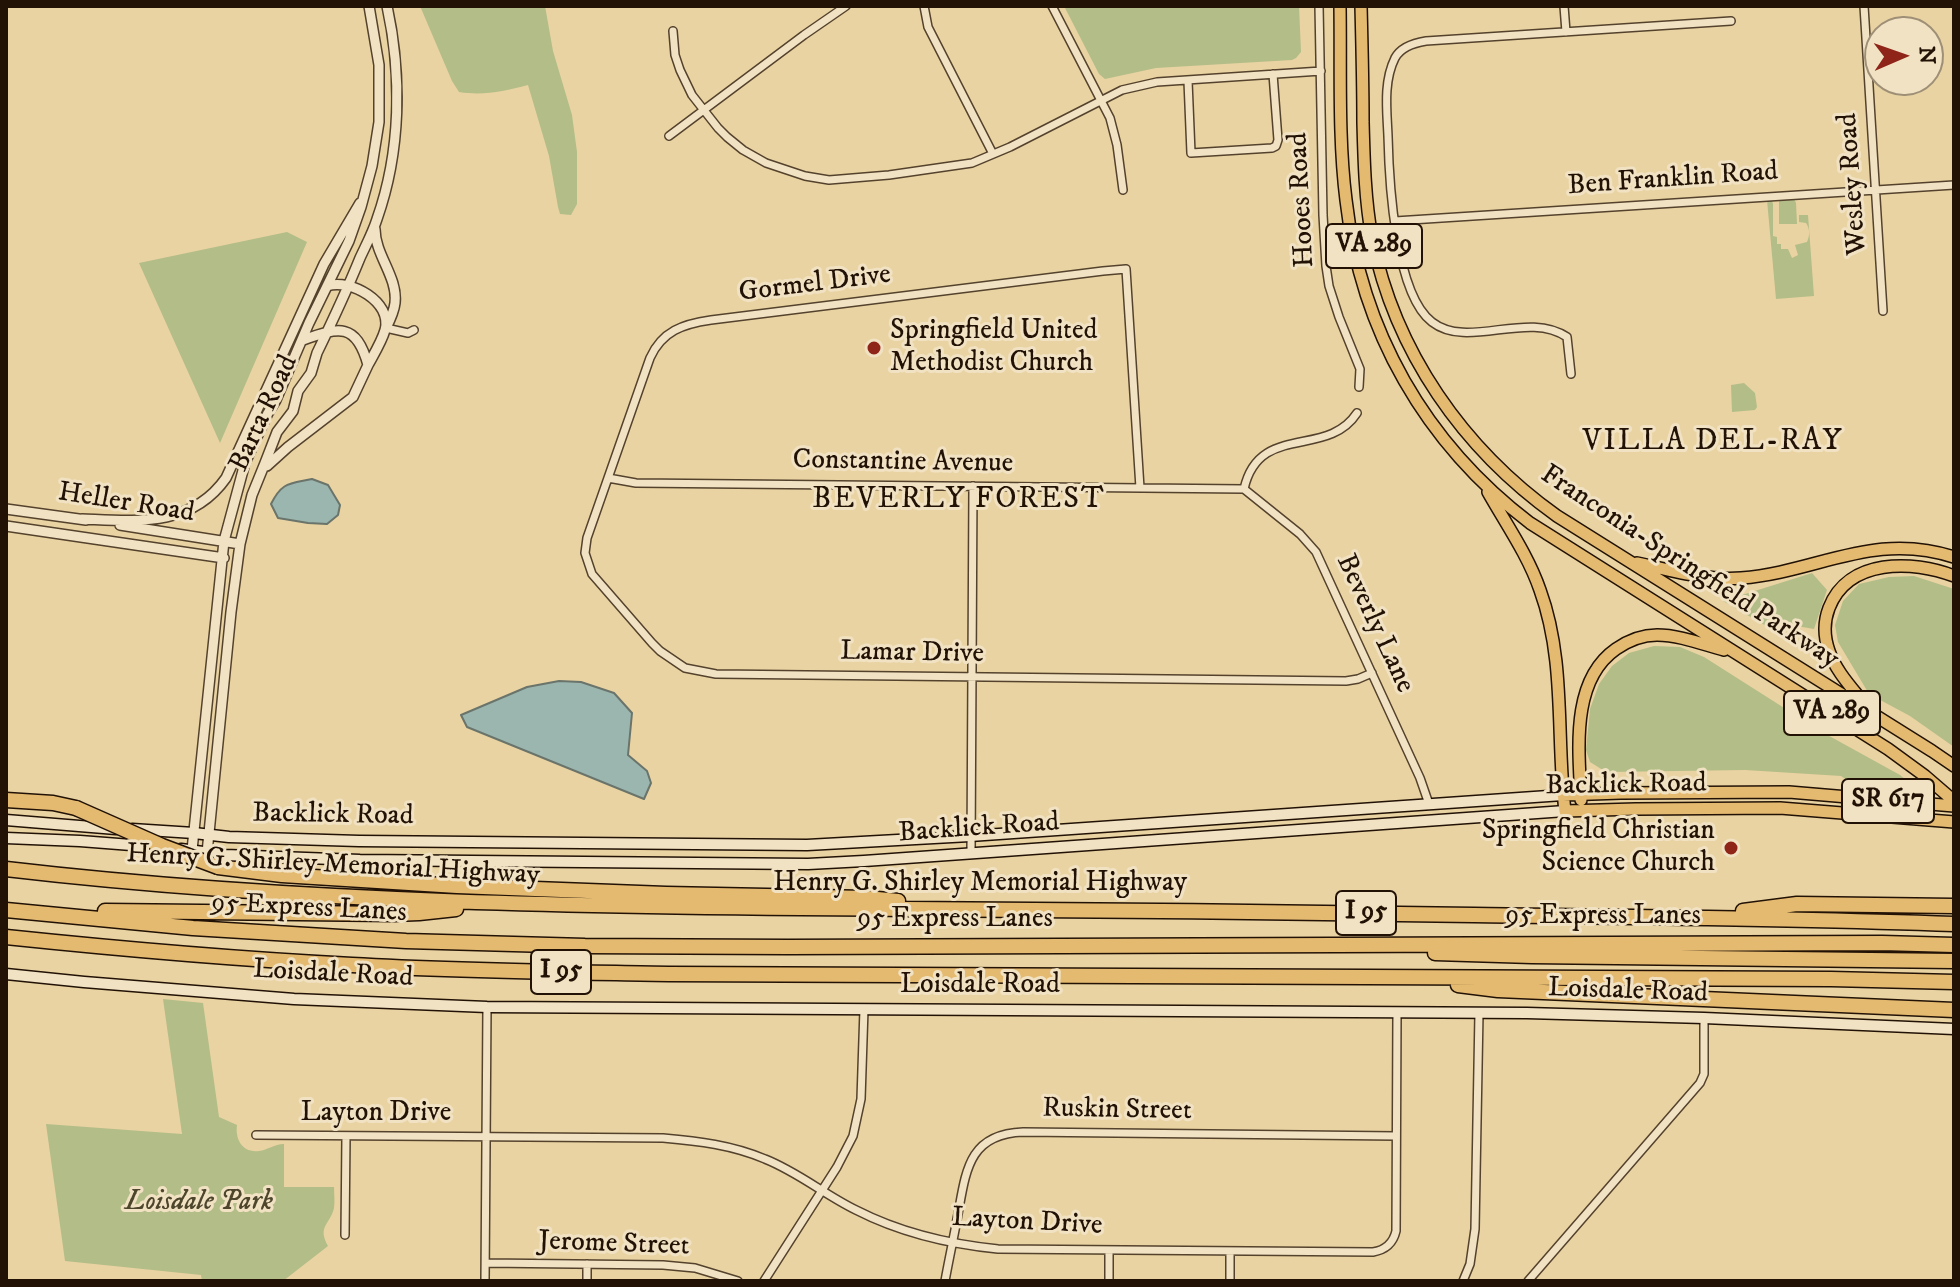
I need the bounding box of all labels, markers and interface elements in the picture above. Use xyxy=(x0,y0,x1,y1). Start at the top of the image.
north arrow xyxy=(1864,16,1944,96)
text: N xyxy=(1913,46,1940,65)
street label: Wesley Road xyxy=(1832,112,1876,256)
street label: Hooes Road xyxy=(1283,132,1323,268)
street label: Ben Franklin Road xyxy=(1567,156,1779,204)
road number: VA 289 xyxy=(1326,224,1422,268)
street label: Gormel Drive xyxy=(737,259,893,311)
place label: Springfield United Methodist Church xyxy=(890,315,1098,381)
marker: Springfield United Methodist Church xyxy=(865,339,883,357)
street label: Barta Road xyxy=(223,350,307,478)
district label: VILLA DEL-RAY xyxy=(1582,425,1844,461)
street label: Constantine Avenue xyxy=(792,444,1014,482)
street label: Franconia-Springfield Parkway xyxy=(1534,459,1844,677)
street label: Heller Road xyxy=(56,477,196,531)
district label: BEVERLY FOREST xyxy=(812,483,1106,519)
street label: Beverly Lane xyxy=(1327,549,1421,699)
street label: Lamar Drive xyxy=(840,636,984,672)
road number: VA 289 xyxy=(1784,691,1880,735)
street label: Backlick Road xyxy=(1545,768,1707,804)
road number: SR 617 xyxy=(1842,779,1934,823)
street label: Backlick Road xyxy=(252,798,414,834)
street label: Backlick Road xyxy=(897,807,1061,851)
place label: Springfield Christian Science Church xyxy=(1482,815,1715,881)
street label: Henry G. Shirley Memorial Highway xyxy=(125,838,541,894)
marker: Springfield Christian Science Church xyxy=(1722,839,1740,857)
street label: Henry G. Shirley Memorial Highway xyxy=(773,867,1187,901)
street label: 95 Express Lanes xyxy=(210,887,408,931)
road number: I 95 xyxy=(1336,891,1396,935)
street label: 95 Express Lanes xyxy=(1505,900,1701,934)
street label: 95 Express Lanes xyxy=(857,903,1053,937)
road number: I 95 xyxy=(531,950,591,994)
street label: Loisdale Road xyxy=(252,954,414,996)
street label: Loisdale Road xyxy=(900,969,1060,1003)
street label: Loisdale Road xyxy=(1547,972,1709,1012)
street label: Ruskin Street xyxy=(1042,1093,1192,1129)
street label: Layton Drive xyxy=(301,1097,451,1131)
park label: Loisdale Park xyxy=(125,1186,273,1220)
street label: Layton Drive xyxy=(951,1202,1103,1244)
street label: Jerome Street xyxy=(538,1226,690,1264)

